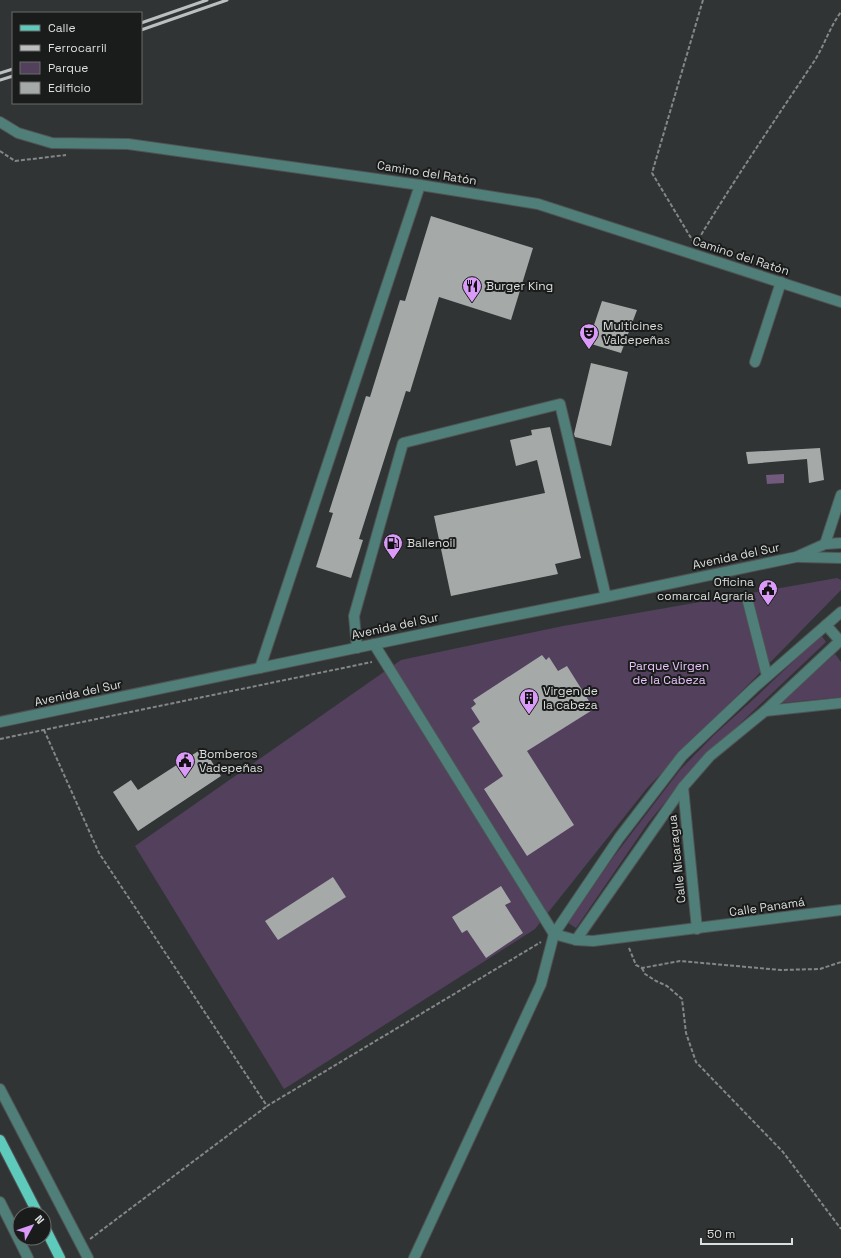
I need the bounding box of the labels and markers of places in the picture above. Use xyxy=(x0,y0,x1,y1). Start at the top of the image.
restaurant icon: Burger King xyxy=(461,275,483,303)
place label: Burger King xyxy=(486,278,553,294)
place label: Multicines Valdepeñas xyxy=(603,318,670,348)
theatre icon: Multicines Valdepeñas xyxy=(578,322,600,350)
fuel station icon: Ballenoil xyxy=(382,532,404,560)
place label: Ballenoil xyxy=(407,535,455,551)
place label: Oficina comarcal Agraria xyxy=(657,574,754,604)
public building icon: Oficina comarcal Agraria xyxy=(757,578,779,606)
place label: Virgen de la cabeza xyxy=(543,683,598,713)
building icon: Virgen de la cabeza xyxy=(518,687,540,715)
place label: Bomberos Vadepeñas xyxy=(199,746,263,776)
public building icon: Bomberos Vadepeñas xyxy=(174,750,196,778)

